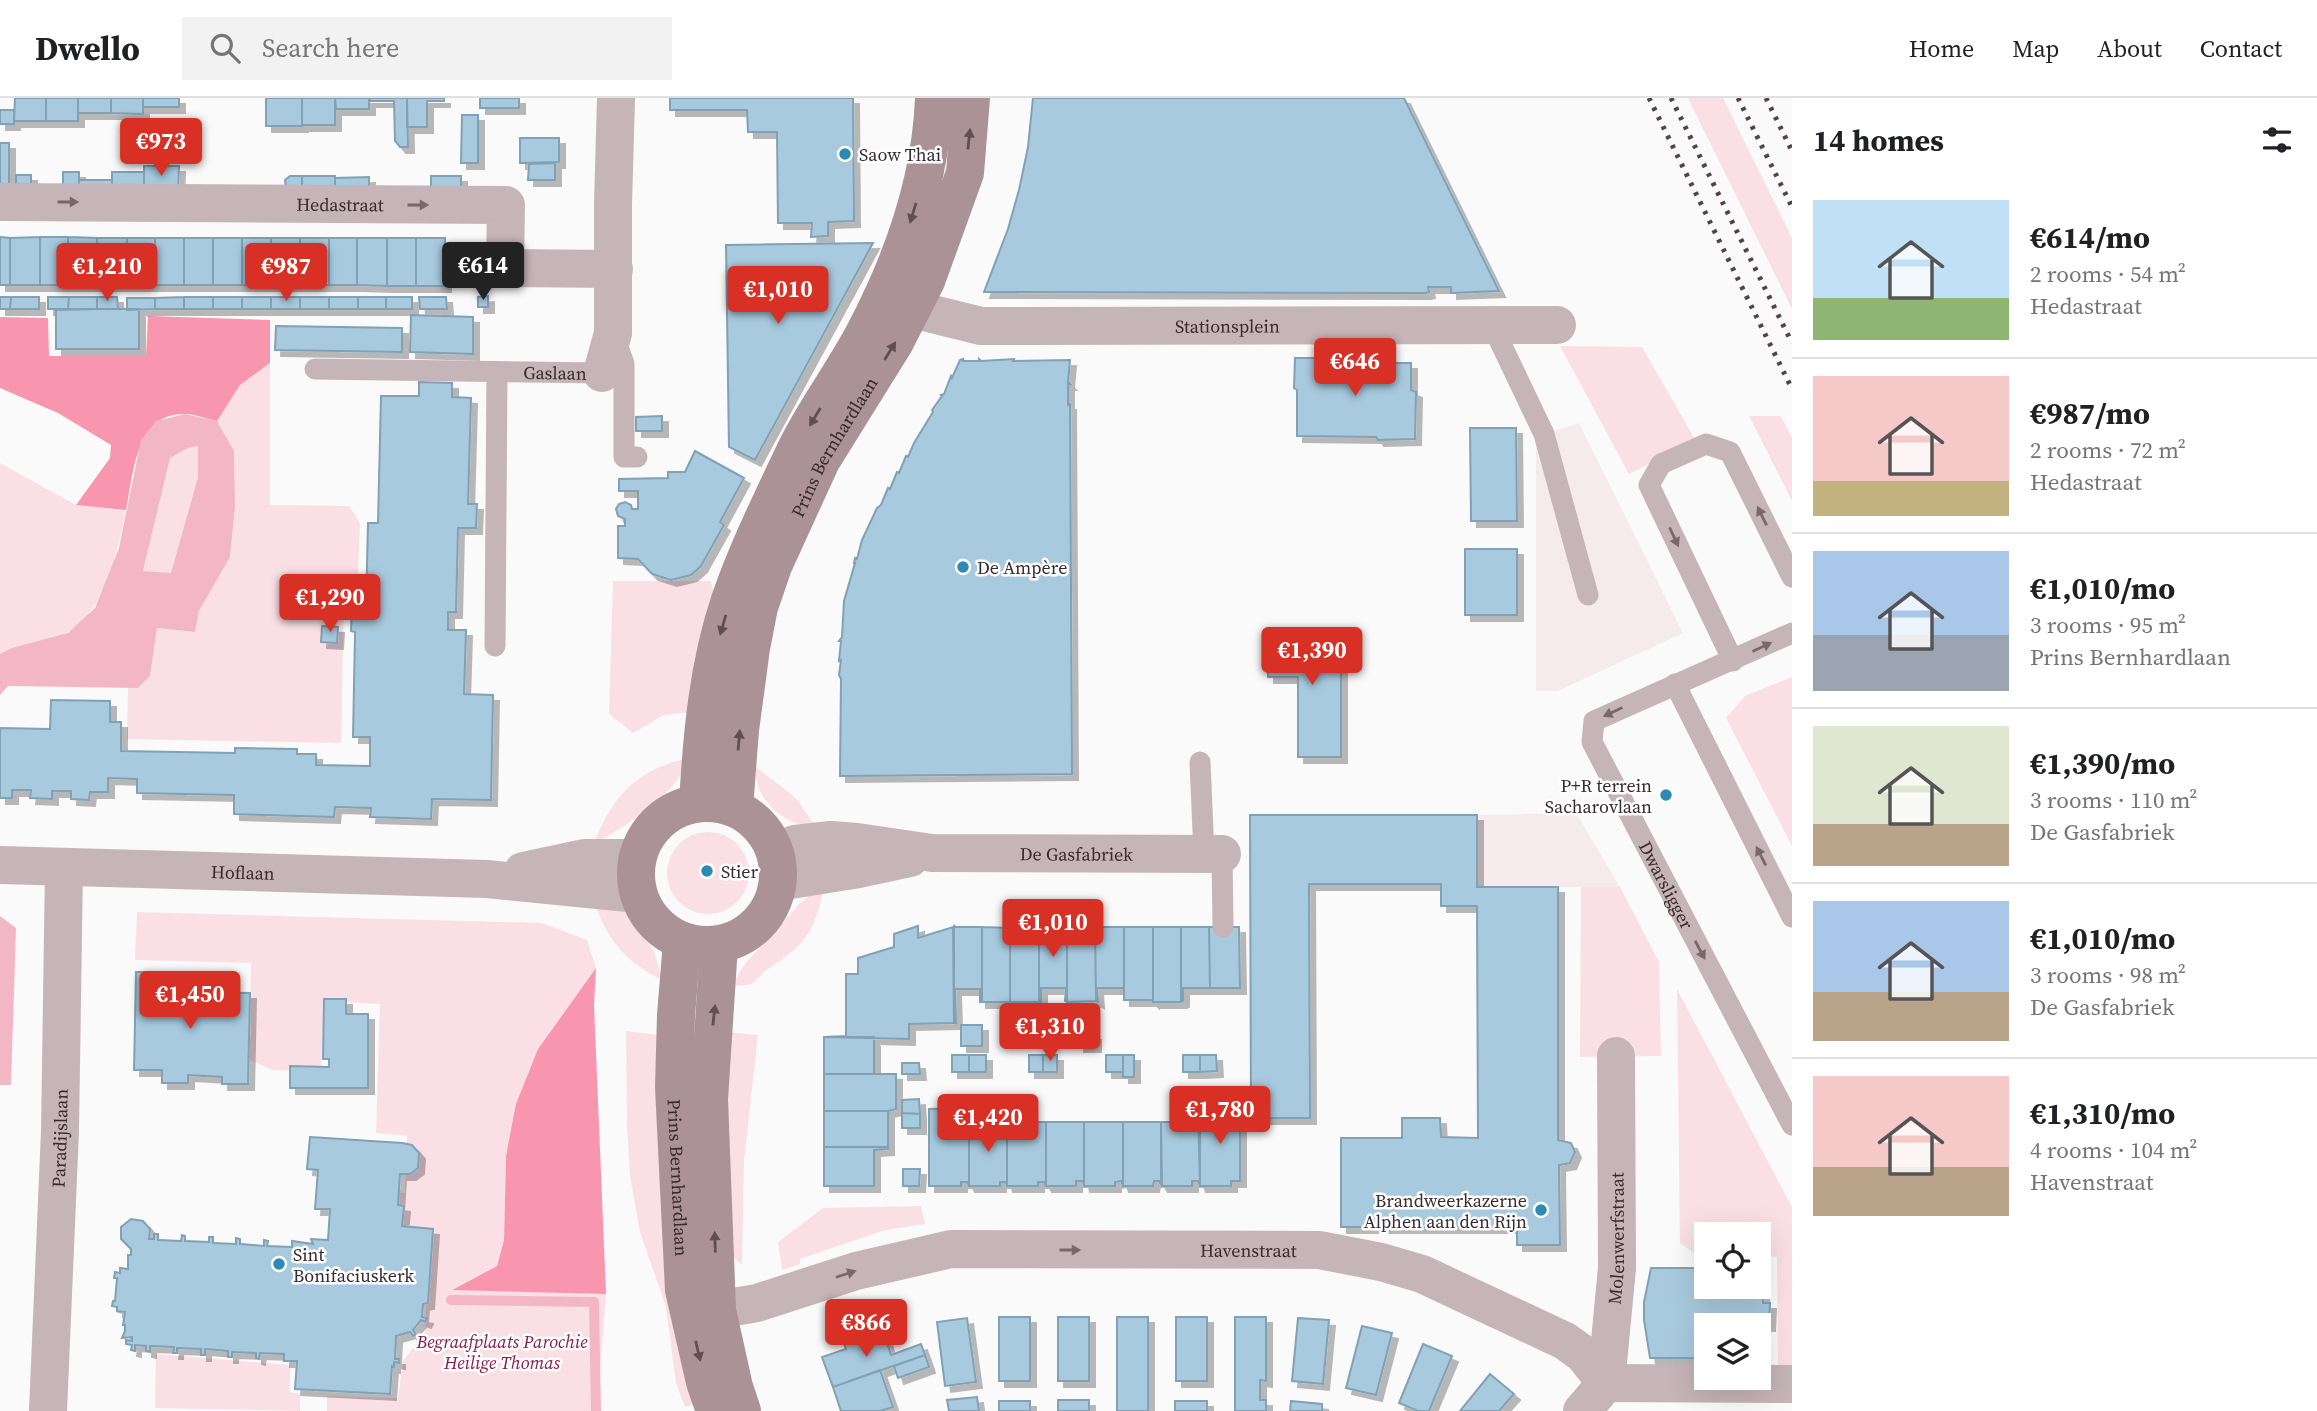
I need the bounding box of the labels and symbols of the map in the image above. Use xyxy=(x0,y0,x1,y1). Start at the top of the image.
pin: €973 xyxy=(120,118,202,178)
one-way arrow xyxy=(964,128,975,150)
place label: Saow Thai xyxy=(859,142,941,167)
marker: Saow Thai xyxy=(837,146,853,162)
street label: Hedastraat xyxy=(296,191,384,217)
one-way arrow xyxy=(57,196,79,208)
one-way arrow xyxy=(407,199,429,211)
one-way arrow xyxy=(908,203,918,224)
pin: €614 xyxy=(442,242,524,302)
pin: €1,210 xyxy=(50,244,164,303)
pin: €987 xyxy=(245,244,327,303)
pin: €1,010 xyxy=(721,266,835,326)
street label: Stationsplein xyxy=(1175,313,1280,338)
pin: €646 xyxy=(1314,338,1396,398)
one-way arrow xyxy=(883,341,896,360)
street label: Gaslaan xyxy=(523,359,587,385)
street label: Prins Bernhardlaan xyxy=(785,372,883,521)
one-way arrow xyxy=(809,407,821,427)
one-way arrow xyxy=(1756,506,1767,526)
one-way arrow xyxy=(1668,527,1680,547)
place label: De Ampère xyxy=(977,555,1067,580)
marker: De Ampère xyxy=(955,559,971,575)
pin: €1,290 xyxy=(273,574,387,634)
one-way arrow xyxy=(718,615,728,636)
pin: €1,390 xyxy=(1255,628,1369,687)
one-way arrow xyxy=(1752,641,1772,652)
one-way arrow xyxy=(1603,707,1623,718)
one-way arrow xyxy=(734,729,745,751)
place label: P+R terrein Sacharovlaan xyxy=(1545,773,1652,819)
marker: P+R terrein Sacharovlaan xyxy=(1658,787,1674,803)
street label: Dwarsligger xyxy=(1633,836,1700,934)
street label: De Gasfabriek xyxy=(1020,841,1133,866)
one-way arrow xyxy=(1756,846,1767,866)
street label: Hoflaan xyxy=(211,859,275,885)
place label: Stier xyxy=(721,859,758,884)
marker: Stier xyxy=(699,863,715,879)
pin: €1,010 xyxy=(996,900,1110,959)
one-way arrow xyxy=(1695,940,1706,960)
pin: €1,450 xyxy=(133,972,247,1031)
one-way arrow xyxy=(709,1004,720,1026)
pin: €1,310 xyxy=(993,1004,1107,1063)
pin: €1,780 xyxy=(1163,1086,1277,1146)
street label: Paradijslaan xyxy=(45,1089,73,1188)
pin: €1,420 xyxy=(931,1094,1045,1154)
street label: Prins Bernhardlaan xyxy=(662,1098,695,1257)
street label: Molenwerfstraat xyxy=(1601,1172,1630,1306)
place label: Brandweerkazerne Alphen aan den Rijn xyxy=(1364,1188,1527,1234)
marker: Brandweerkazerne Alphen aan den Rijn xyxy=(1533,1202,1549,1218)
one-way arrow xyxy=(709,1231,720,1253)
street label: Havenstraat xyxy=(1200,1237,1297,1262)
place label: Sint Bonifaciuskerk xyxy=(293,1242,414,1288)
one-way arrow xyxy=(1060,1244,1082,1256)
marker: Sint Bonifaciuskerk xyxy=(271,1256,287,1272)
one-way arrow xyxy=(835,1268,856,1279)
pin: €866 xyxy=(825,1300,907,1359)
park label: Begraafplaats Parochie Heilige Thomas xyxy=(415,1329,588,1375)
one-way arrow xyxy=(693,1340,704,1362)

